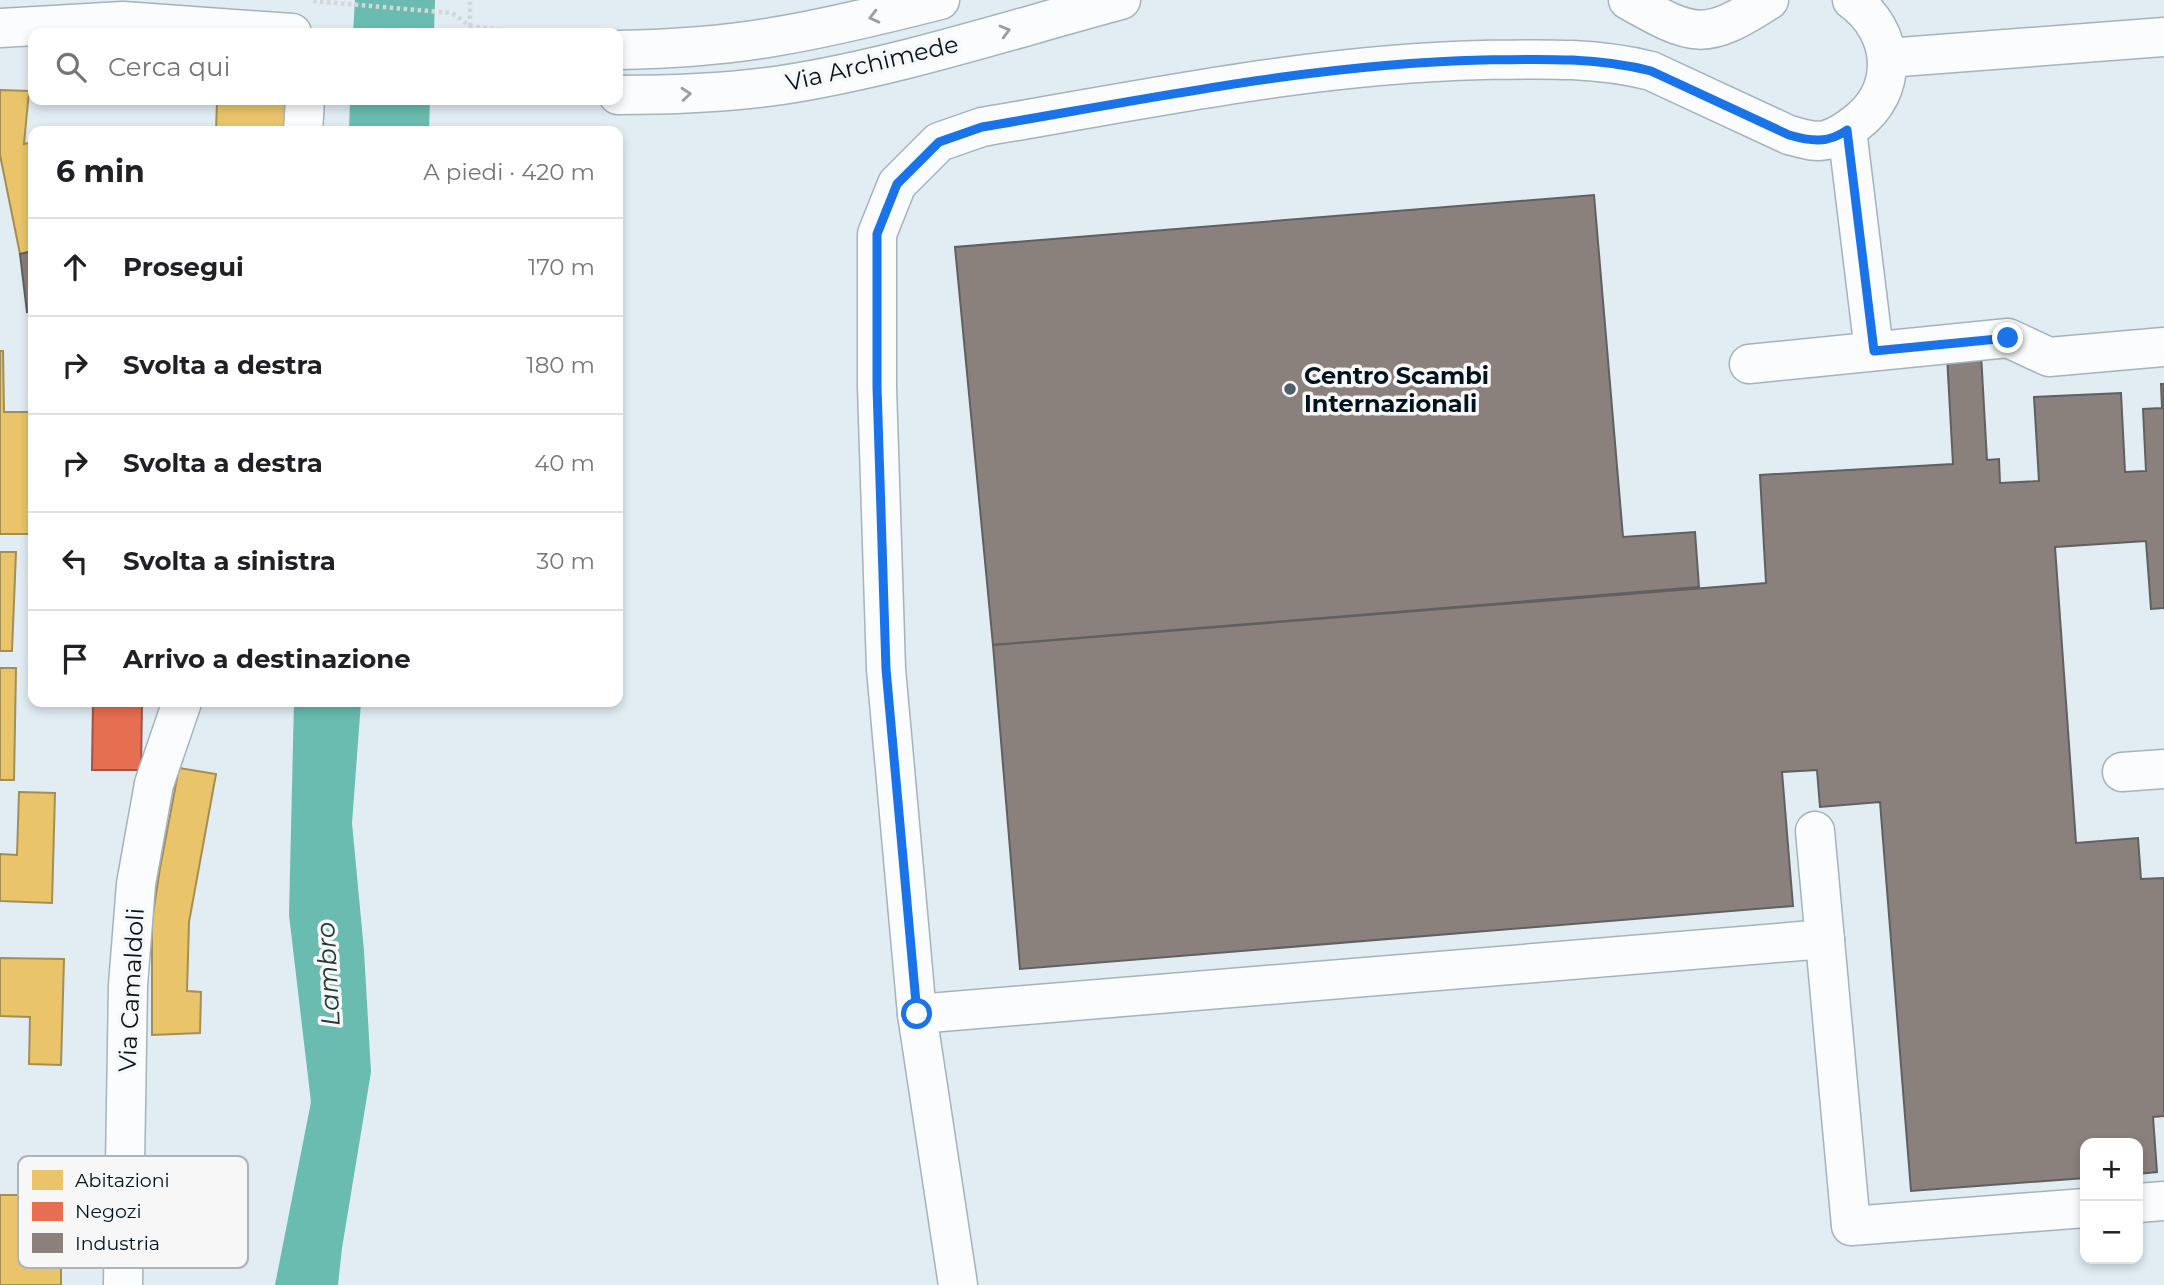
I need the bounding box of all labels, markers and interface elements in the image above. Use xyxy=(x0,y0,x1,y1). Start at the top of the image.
one-way arrow xyxy=(868,9,880,23)
one-way arrow xyxy=(998,25,1010,40)
search box xyxy=(28,28,623,105)
street label: Via Archimede xyxy=(783,29,961,97)
icon: search xyxy=(52,48,90,86)
text: Cerca qui xyxy=(108,51,231,83)
one-way arrow xyxy=(681,87,692,102)
text: 6 min xyxy=(56,153,145,190)
text: A piedi · 420 m xyxy=(423,158,595,186)
icon: ahead xyxy=(56,248,94,286)
text: Prosegui xyxy=(123,251,244,283)
text: 170 m xyxy=(528,253,595,281)
route end xyxy=(1992,322,2023,353)
icon: right xyxy=(56,346,94,384)
text: Svolta a destra xyxy=(123,349,323,381)
text: 180 m xyxy=(526,351,595,379)
place label: Centro Scambi Internazionali xyxy=(1304,361,1489,418)
marker: Centro Scambi Internazionali xyxy=(1282,381,1298,397)
icon: right xyxy=(56,444,94,482)
text: Svolta a destra xyxy=(123,447,323,479)
text: 40 m xyxy=(534,449,595,477)
icon: left xyxy=(56,542,94,580)
text: Svolta a sinistra xyxy=(123,545,336,577)
text: 30 m xyxy=(536,547,595,575)
icon: arrive xyxy=(56,640,94,678)
text: Arrivo a destinazione xyxy=(123,643,411,675)
street label: Via Camaldoli xyxy=(112,907,150,1073)
water label: Lambro xyxy=(309,921,347,1027)
route start xyxy=(901,998,932,1029)
map controls xyxy=(2080,1138,2143,1264)
button: + xyxy=(2080,1138,2143,1201)
legend xyxy=(18,1156,248,1268)
text: Abitazioni xyxy=(75,1169,170,1192)
text: Negozi xyxy=(75,1200,142,1223)
button: − xyxy=(2080,1201,2143,1264)
text: Industria xyxy=(75,1232,160,1255)

